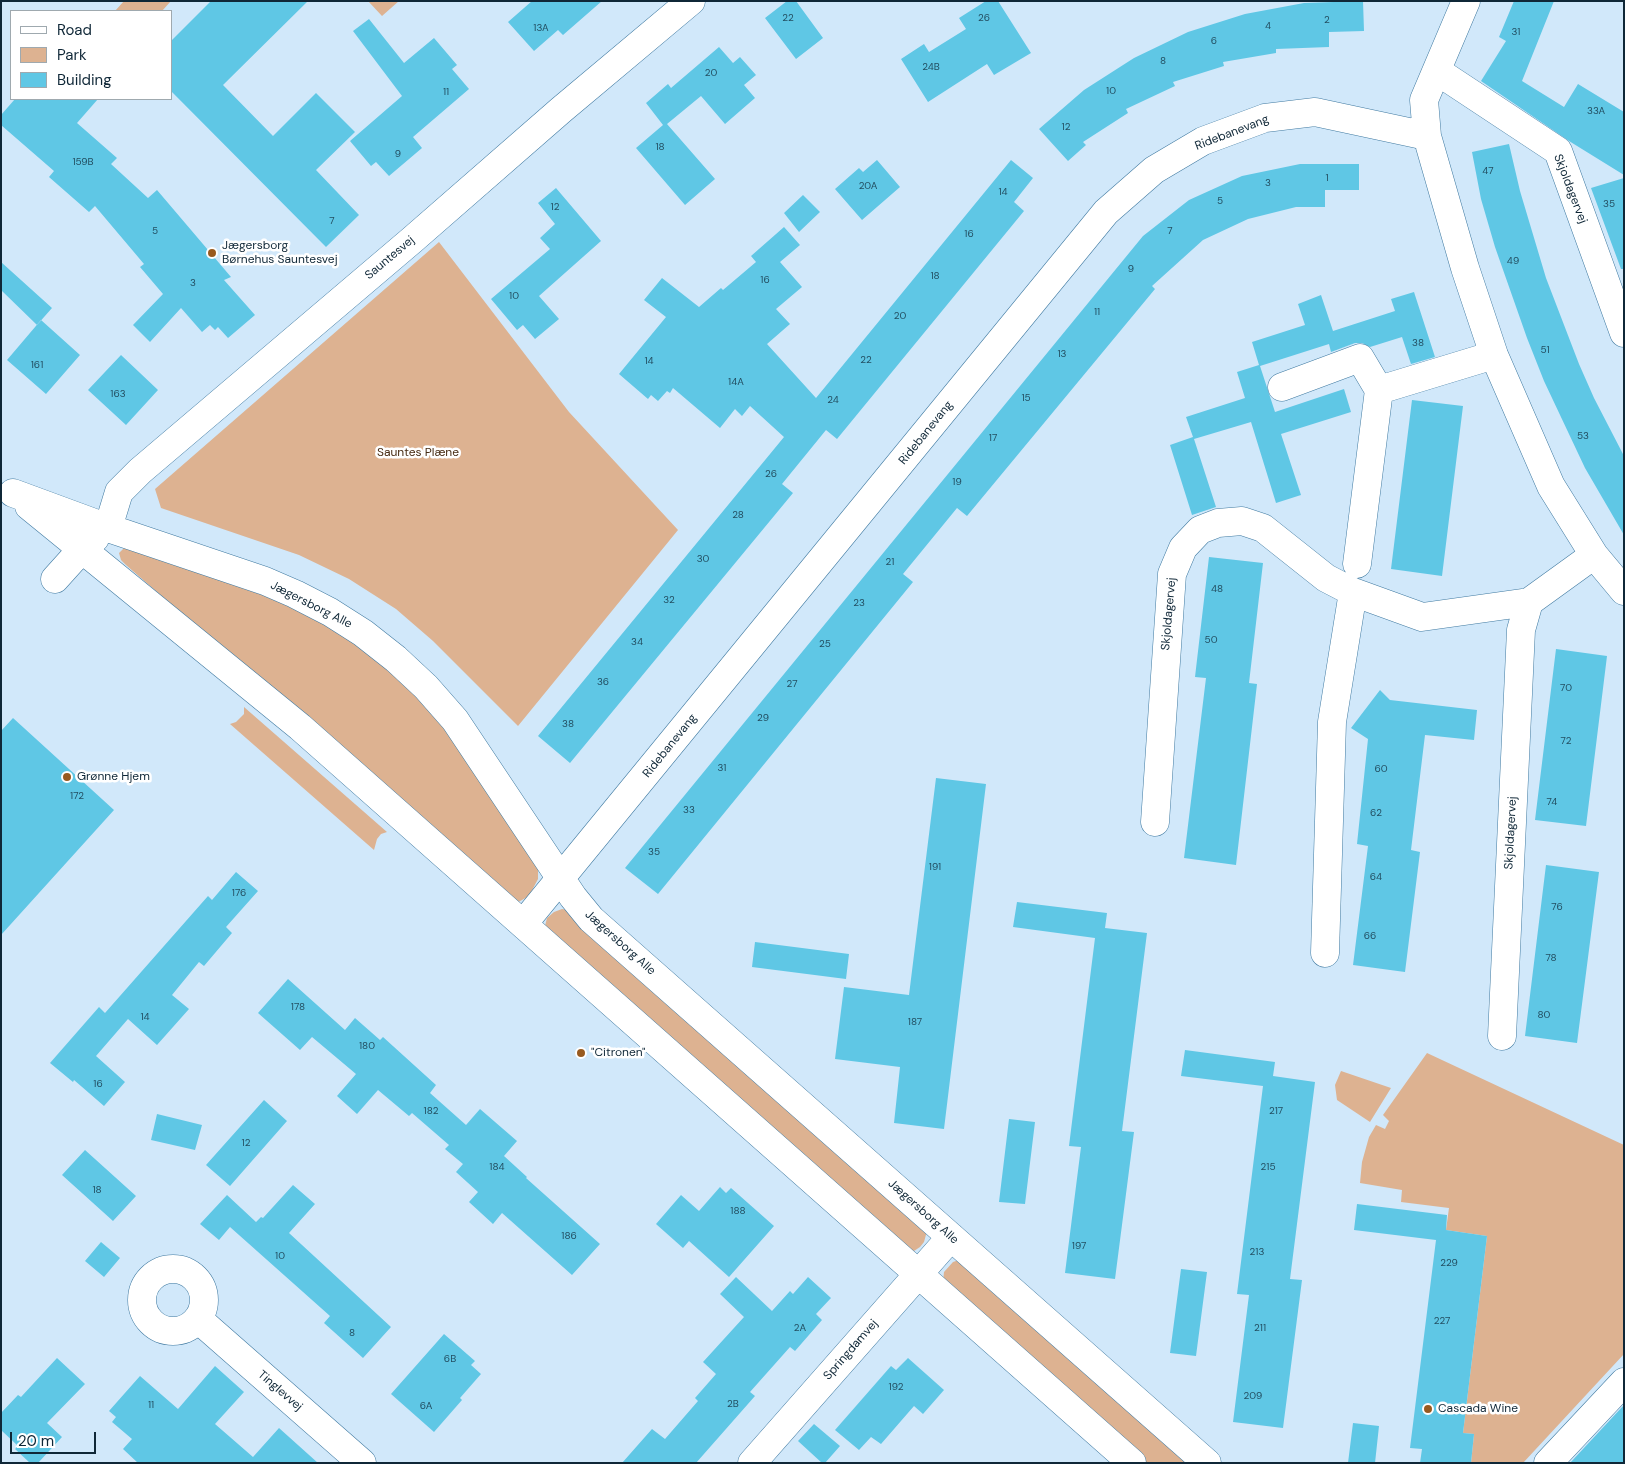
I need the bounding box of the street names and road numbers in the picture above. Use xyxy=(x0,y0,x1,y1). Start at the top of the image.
street label: Ridebanevang xyxy=(1193,112,1271,154)
street label: Skjoldagervej xyxy=(1550,152,1590,226)
street label: Sauntesvej xyxy=(362,233,418,283)
street label: Ridebanevang xyxy=(896,398,956,468)
street label: Skjoldagervej xyxy=(1159,577,1179,651)
street label: Jægersborg Alle xyxy=(268,578,354,632)
street label: Ridebanevang xyxy=(640,711,700,781)
street label: Skjoldagervej xyxy=(1502,796,1520,870)
street label: Jægersborg Alle xyxy=(582,908,658,978)
street label: Jægersborg Alle xyxy=(885,1177,961,1247)
street label: Springdamvej xyxy=(821,1317,881,1383)
street label: Tinglevvej xyxy=(255,1368,305,1414)

